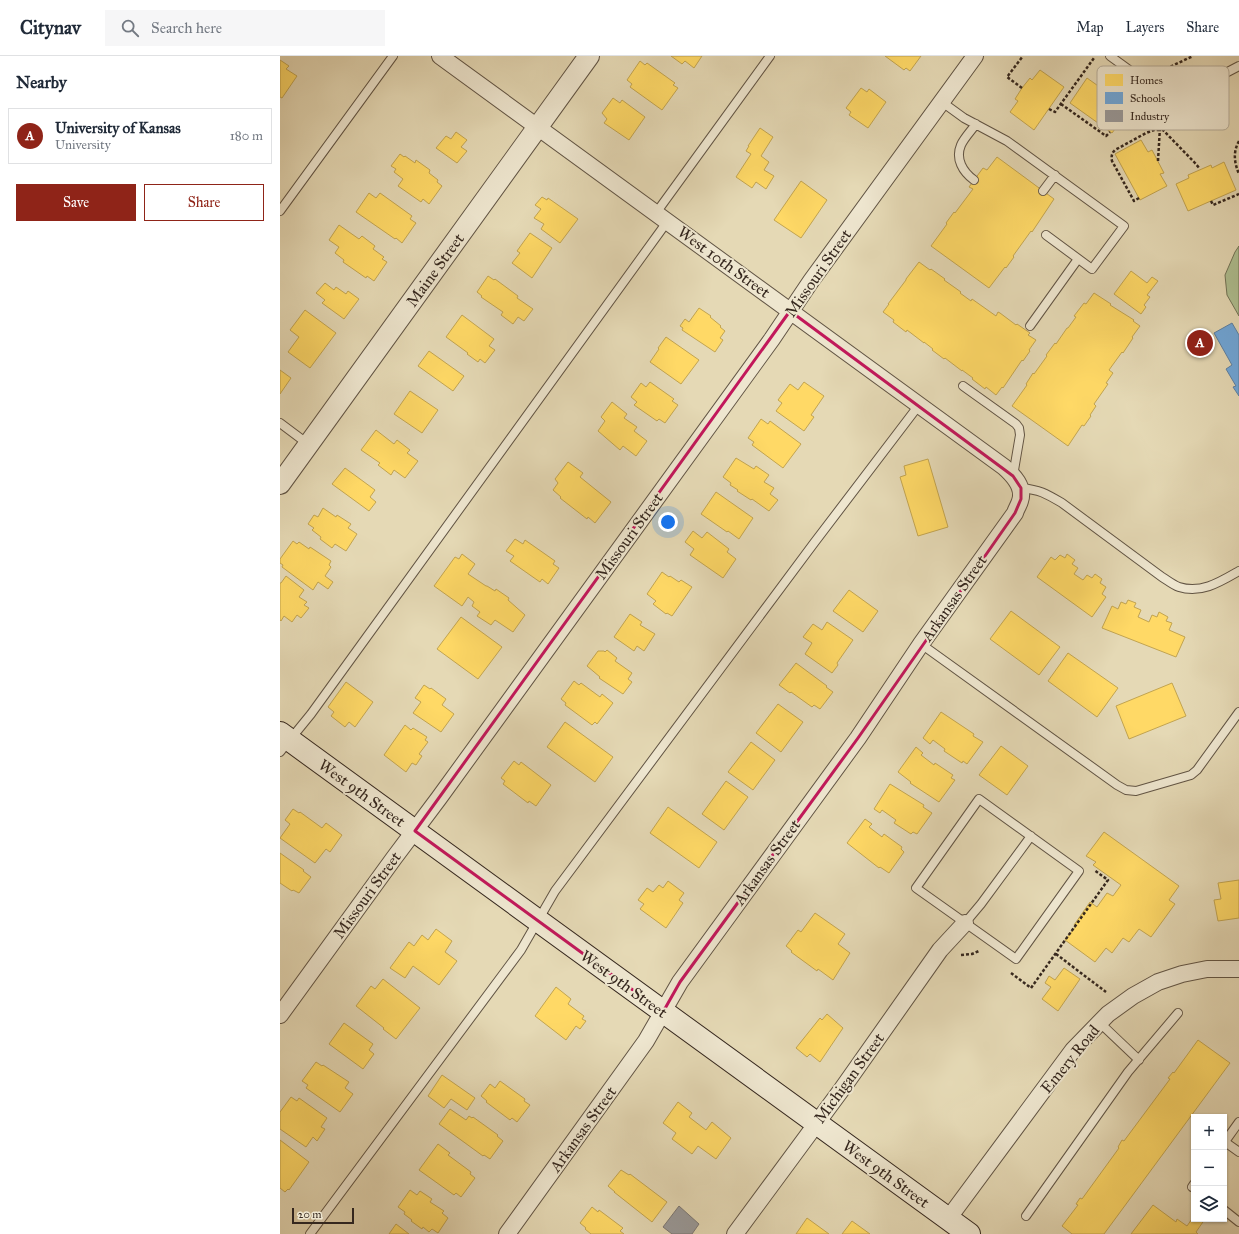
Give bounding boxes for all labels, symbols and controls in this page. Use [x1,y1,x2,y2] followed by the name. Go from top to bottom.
[105,10,385,46] search box
[20,16,81,39] text: Citynav
[119,17,141,39] icon: search
[151,19,222,37] text: Search here
[1076,19,1104,36] text: Map
[1126,19,1164,36] text: Layers
[1186,19,1219,36] text: Share
[1097,66,1229,130] legend
[16,72,67,93] text: Nearby
[1130,74,1163,87] text: Homes
[1130,92,1165,105] text: Schools
[1130,110,1170,123] text: Industry
[55,119,181,137] text: University of Kansas
[26,128,34,144] text: A
[230,128,263,144] text: 180 m
[55,137,111,153] text: University
[16,184,136,221] button: Save
[144,184,264,221] button: Share
[674,222,774,302] street label: West 10th Street
[781,225,855,321] street label: Missouri Street
[402,229,468,310] street label: Maine Street
[1187,328,1213,358] pin: A
[591,489,667,583] street label: Missouri Street
[658,512,678,532] your location
[917,551,991,646] street label: Arkansas Street
[315,755,409,831] street label: West 9th Street
[729,815,805,909] street label: Arkansas Street
[329,848,405,942] street label: Missouri Street
[577,946,671,1022] street label: West 9th Street
[1037,1021,1103,1097] street label: Emery Road
[810,1029,889,1127] street label: Michigan Street
[545,1082,621,1176] street label: Arkansas Street
[1191,1114,1227,1222] map controls
[1191,1114,1227,1150] button: +
[839,1136,933,1212] street label: West 9th Street
[1191,1150,1227,1186] button: −
[1191,1186,1227,1222] button: layers
[292,1206,354,1225] scale bar
[298,1208,321,1221] text: 20 m

